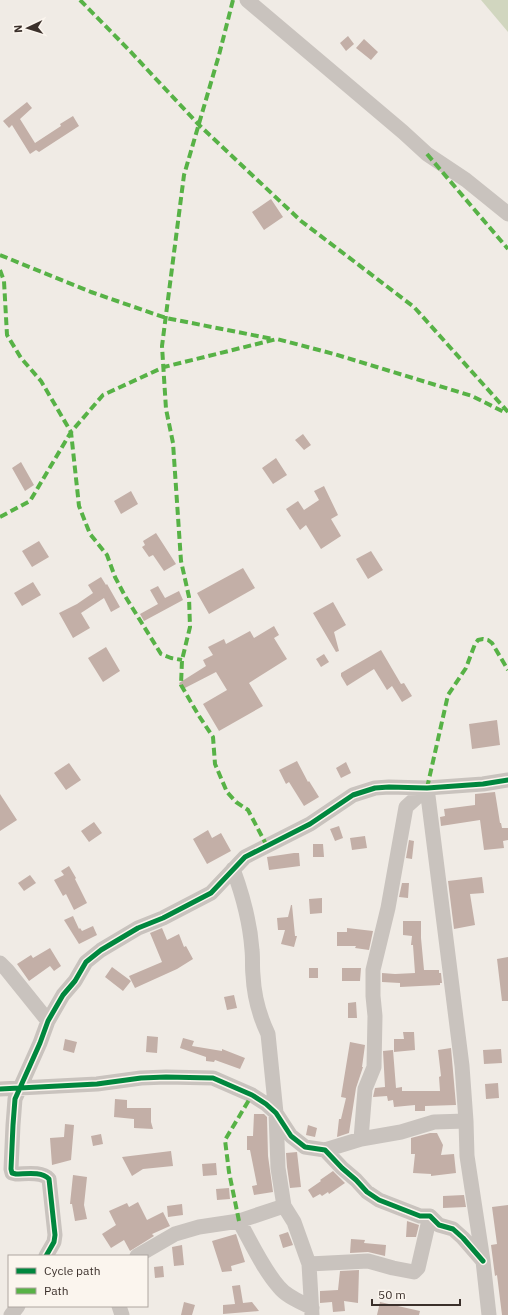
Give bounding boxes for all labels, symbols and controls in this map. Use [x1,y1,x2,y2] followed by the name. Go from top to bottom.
[8,8,48,48] north arrow
[11,24,25,33] text: N
[8,1255,148,1307] legend
[44,1263,101,1278] text: Cycle path
[372,1281,460,1307] scale bar
[44,1283,69,1298] text: Path
[378,1287,406,1302] text: 50 m

